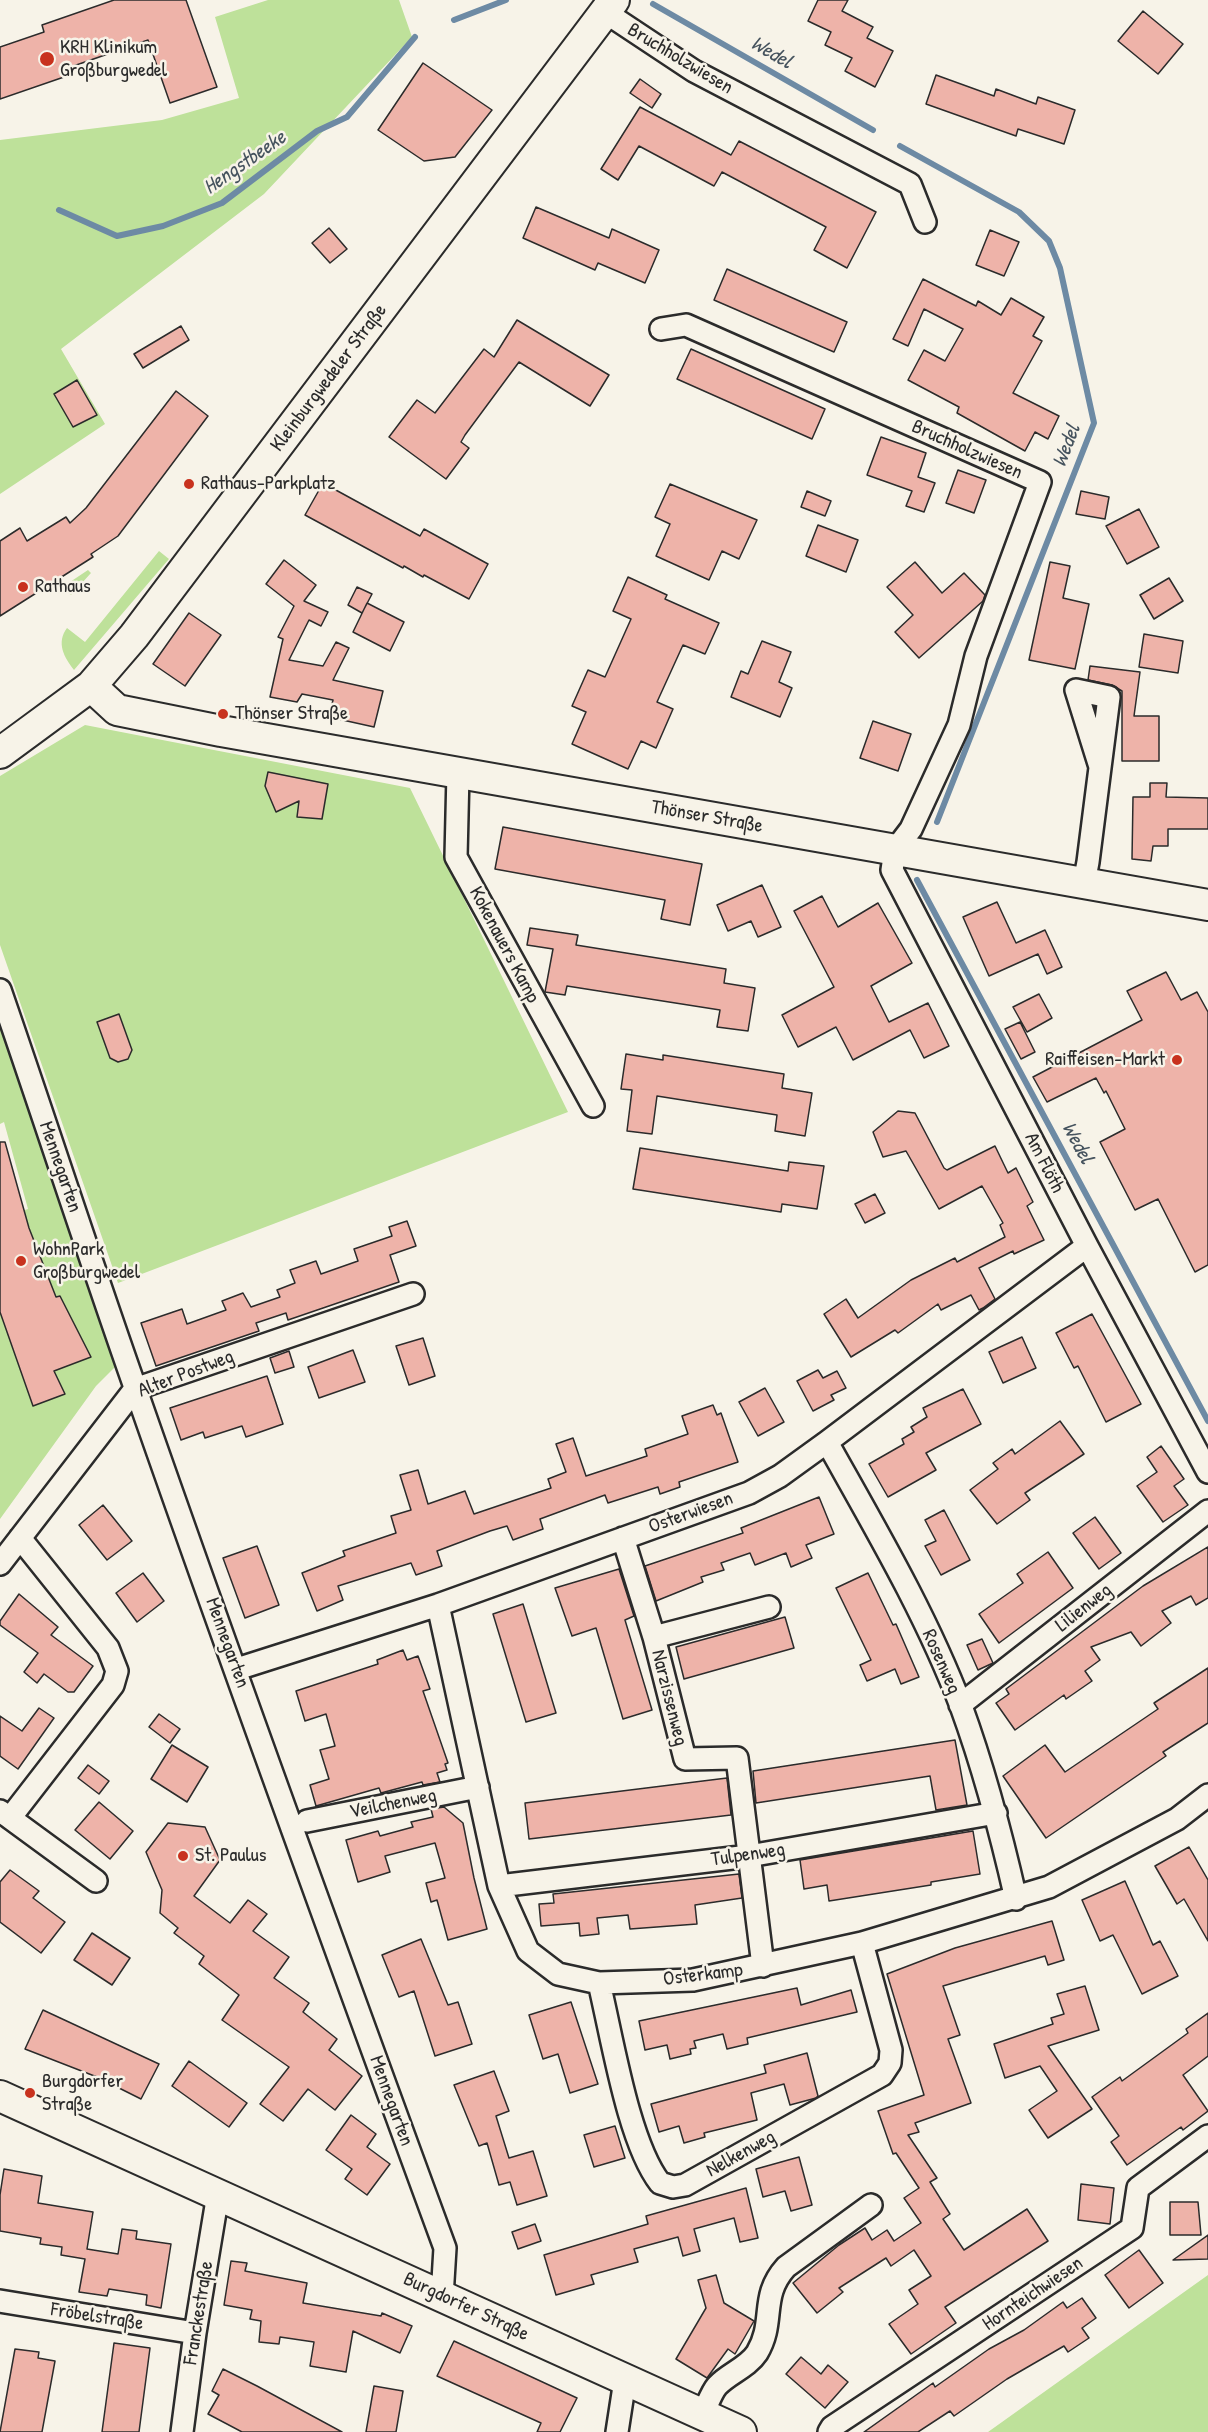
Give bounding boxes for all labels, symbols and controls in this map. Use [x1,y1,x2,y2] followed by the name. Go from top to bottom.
[623,18,737,100] street label: Bruchholzwiesen
[746,31,796,75] water label: Wedel
[60,36,167,83] place label: KRH Klinikum Großburgwedel
[38,50,56,68] marker: KRH Klinikum Großburgwedel
[199,125,291,201] water label: Hengstbeeke
[266,299,392,457] street label: Kleinburgwedeler Straße
[908,415,1026,485] street label: Bruchholzwiesen
[1047,421,1087,471] water label: Wedel
[201,472,335,496] place label: Rathaus-Parkplatz
[182,477,196,491] marker: Rathaus-Parkplatz
[35,575,91,599] place label: Rathaus
[16,580,30,594] marker: Rathaus
[235,702,348,726] place label: Thönser Straße
[216,707,230,721] marker: Thönser Straße
[649,795,765,839] street label: Thönser Straße
[463,883,545,1007] street label: Kokenauers Kamp
[1045,1048,1165,1072] place label: Raiffeisen-Markt
[1170,1053,1184,1067] marker: Raiffeisen-Markt
[1056,1118,1098,1168] water label: Wedel
[33,1119,87,1215] street label: Mennegarten
[1019,1129,1069,1197] street label: Am Flöth
[33,1238,140,1285] place label: WohnPark Großburgwedel
[14,1254,28,1268] marker: WohnPark Großburgwedel
[135,1345,237,1403] street label: Alter Postweg
[646,1487,736,1539] street label: Osterwiesen
[1051,1579,1117,1637] street label: Lilienweg
[200,1595,254,1691] street label: Mennegarten
[916,1626,966,1698] street label: Rosenweg
[646,1648,692,1748] street label: Narzissenweg
[347,1784,439,1824] street label: Veilchenweg
[710,1838,786,1872] street label: Tulpenweg
[195,1844,266,1868] place label: St. Paulus
[176,1849,190,1863] marker: St. Paulus
[662,1958,744,1992] street label: Osterkamp
[364,2053,418,2149] street label: Mennegarten
[42,2070,123,2117] place label: Burgdorfer Straße
[23,2086,37,2100] marker: Burgdorfer Straße
[702,2125,780,2183] street label: Nelkenweg
[978,2252,1088,2336] street label: Hornteichwiesen
[179,2259,219,2367] street label: Franckestraße
[399,2267,533,2347] street label: Burgdorfer Straße
[49,2298,145,2336] street label: Fröbelstraße

